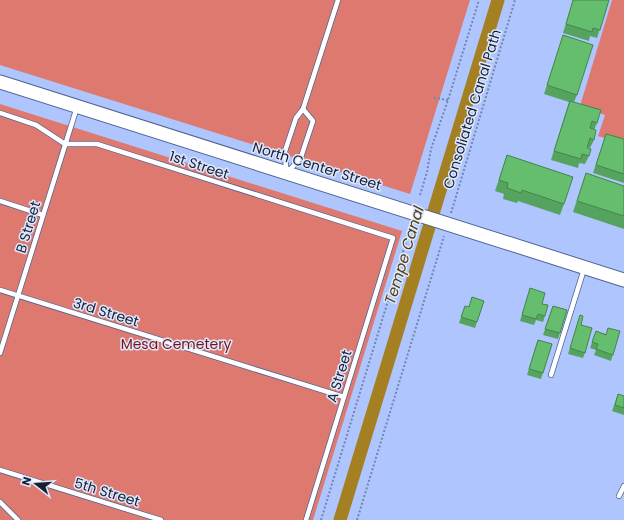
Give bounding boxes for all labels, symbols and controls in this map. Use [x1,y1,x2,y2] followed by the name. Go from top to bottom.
[438,27,506,191] street label: Consoliated Canal Path
[250,137,384,195] street label: North Center Street
[167,146,231,184] street label: 1st Street
[11,199,45,255] street label: B Street
[379,203,429,307] water label: Tempe Canal
[71,293,141,331] street label: 3rd Street
[121,334,231,354] park label: Mesa Cemetery
[322,347,356,405] street label: A Street
[16,464,56,504] north arrow
[72,473,142,511] street label: 5th Street
[18,475,35,487] text: N

